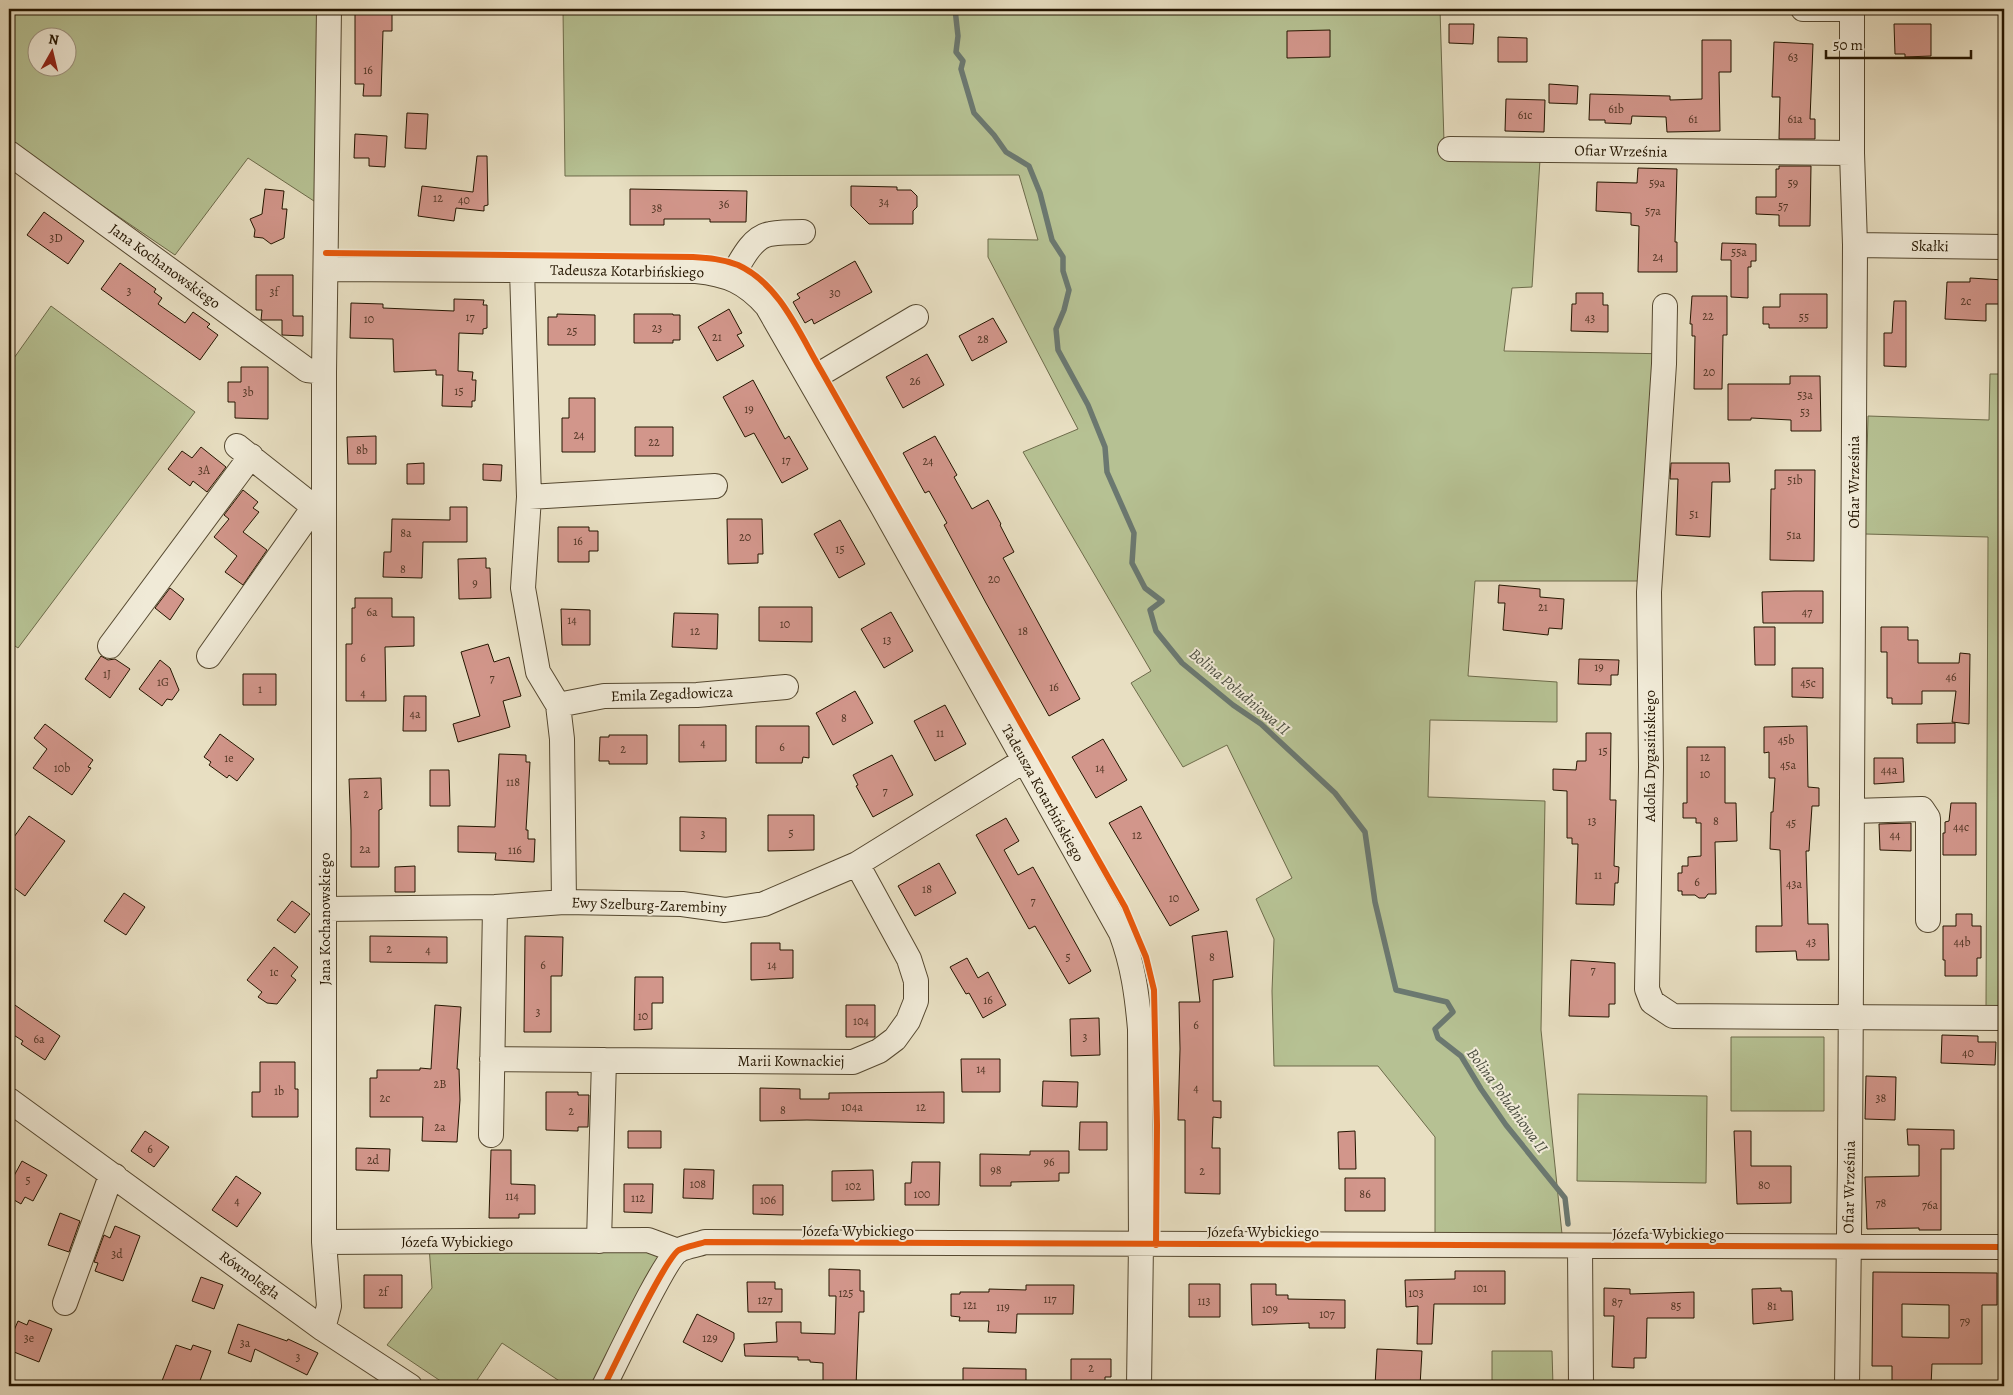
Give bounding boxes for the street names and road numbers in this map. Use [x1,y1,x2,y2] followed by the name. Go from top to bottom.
[1574,140,1668,162] street label: Ofiar Września
[105,219,225,313] street label: Jana Kochanowskiego
[1911,236,1949,256] street label: Skałki
[550,260,704,282] street label: Tadeusza Kotarbińskiego
[1844,435,1864,529] street label: Ofiar Września
[611,682,733,706] street label: Emila Zegadłowicza
[1640,690,1660,823] street label: Adolfa Dygasińskiego
[997,721,1089,865] street label: Tadeusza Kotarbińskiego
[315,853,335,985] street label: Jana Kochanowskiego
[571,892,727,918] street label: Ewy Szelburg-Zarembiny
[737,1051,845,1071] street label: Marii Kownackiej
[1838,1140,1860,1234] street label: Ofiar Września
[802,1221,914,1241] street label: Józefa Wybickiego
[1207,1222,1319,1242] street label: Józefa Wybickiego
[1612,1224,1724,1244] street label: Józefa Wybickiego
[401,1232,513,1252] street label: Józefa Wybickiego
[215,1246,285,1304] street label: Równoległa

